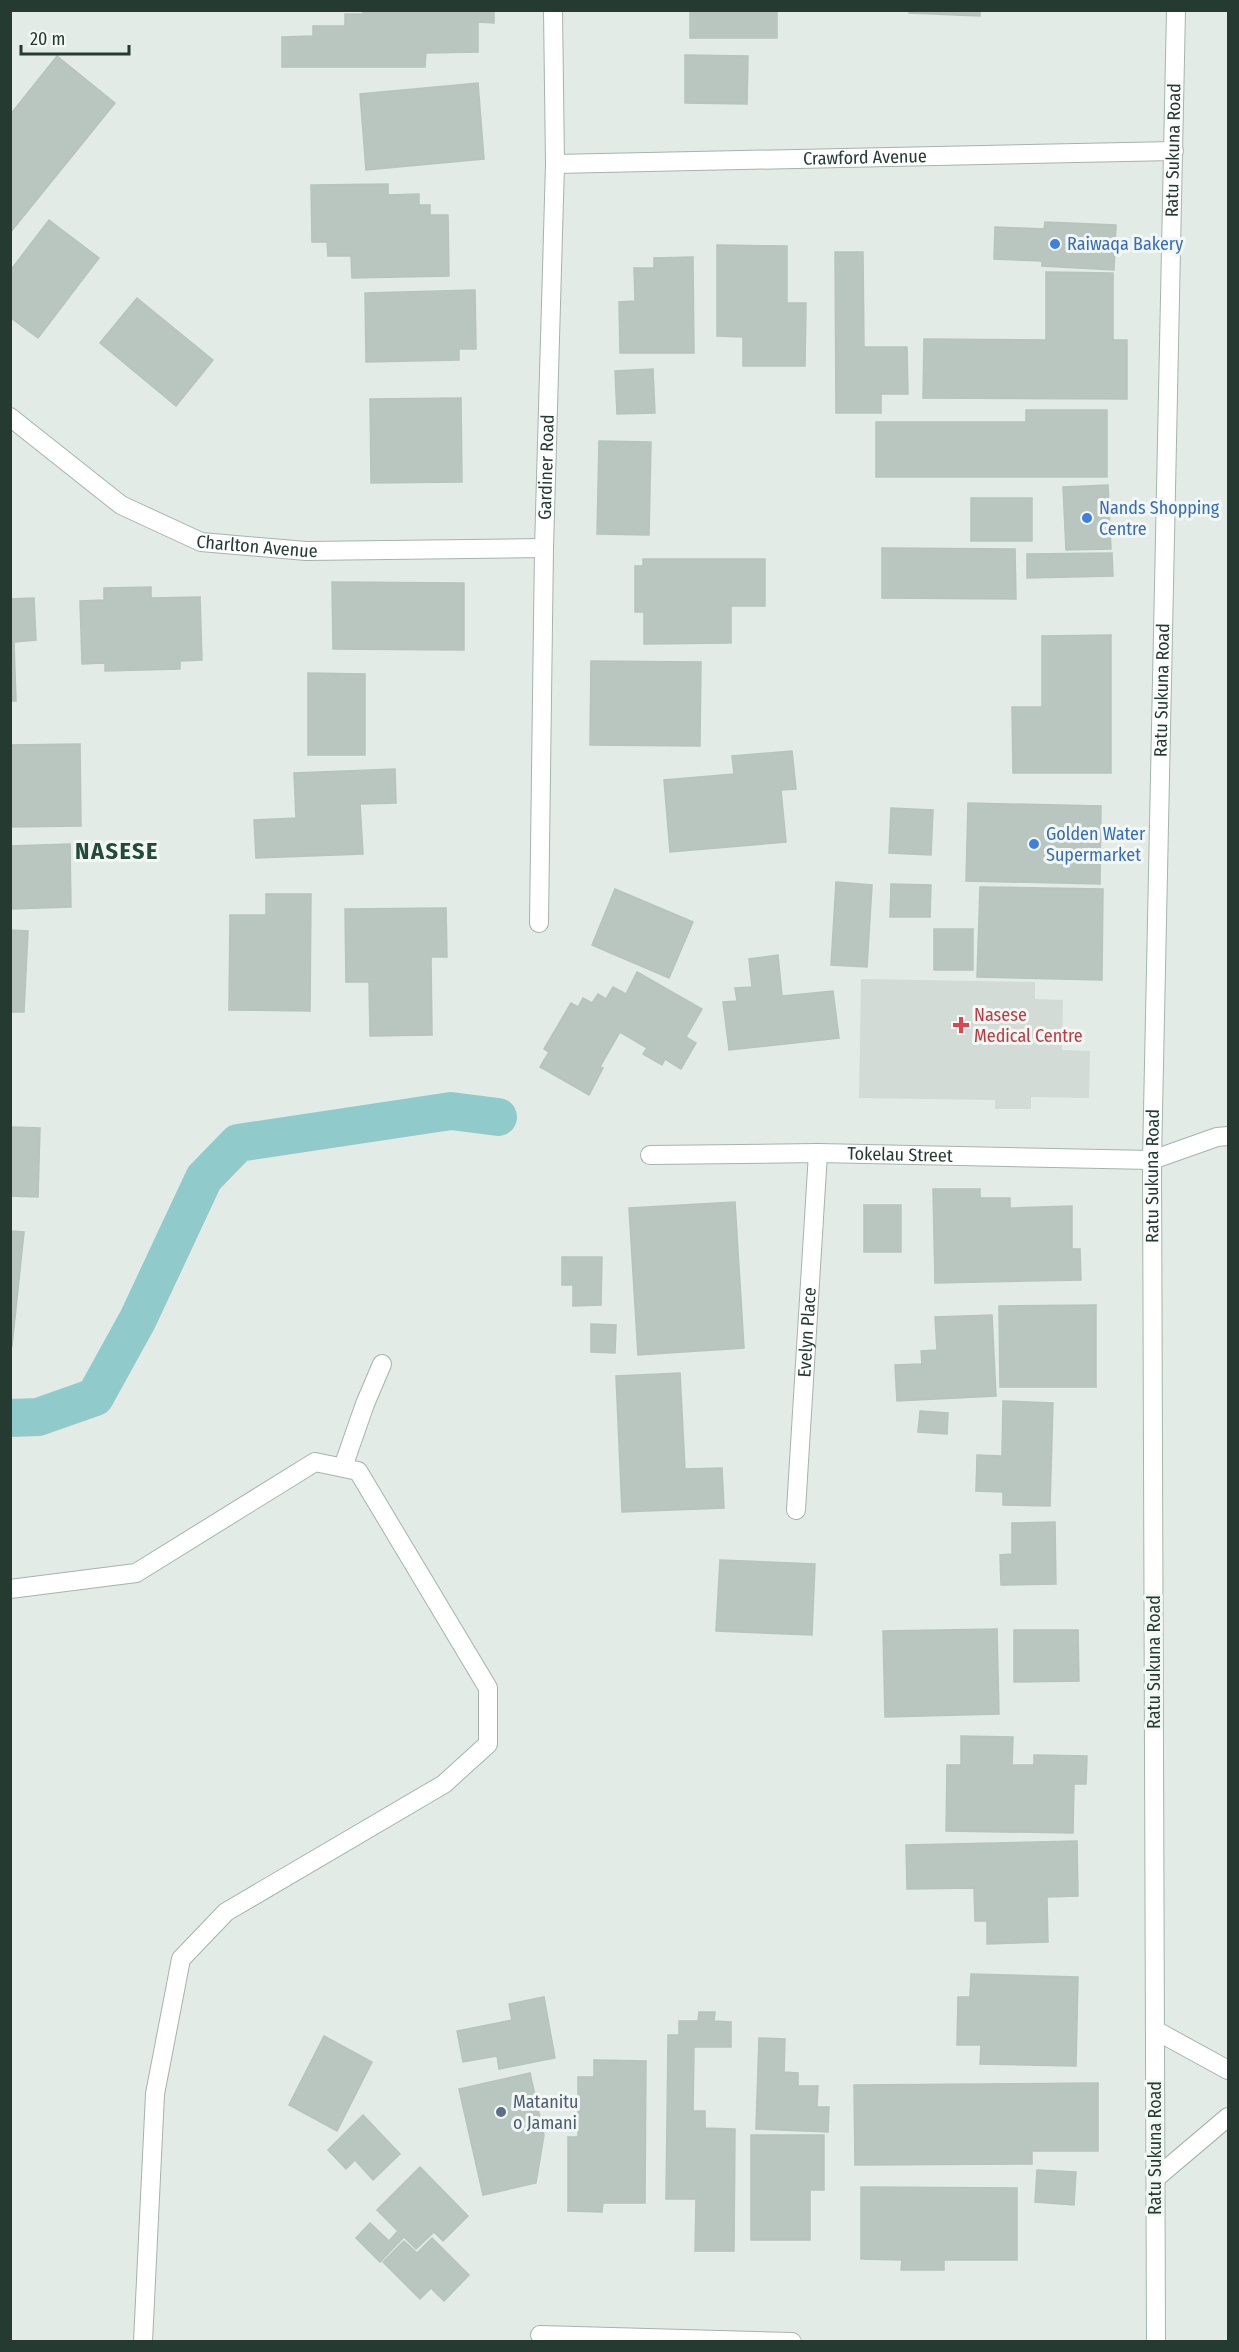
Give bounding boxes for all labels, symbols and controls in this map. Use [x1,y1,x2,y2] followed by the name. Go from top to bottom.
[21,18,129,56] scale bar
[30,28,65,50] text: 20 m
[1161,83,1185,217] street label: Ratu Sukuna Road
[803,145,927,170] street label: Crawford Avenue
[1067,233,1183,255] place label: Raiwaqa Bakery
[1048,237,1062,251] marker: Raiwaqa Bakery
[534,414,559,520] street label: Gardiner Road
[1099,497,1220,540] place label: Nands Shopping Centre
[1080,511,1094,525] marker: Nands Shopping Centre
[196,531,318,562] street label: Charlton Avenue
[1149,623,1174,757] street label: Ratu Sukuna Road
[1046,823,1146,866] place label: Golden Water Supermarket
[75,837,159,865] district label: NASESE
[1027,837,1041,851] marker: Golden Water Supermarket
[974,1004,1083,1047] place label: Nasese Medical Centre
[952,1016,970,1034] marker: Nasese Medical Centre
[1141,1109,1164,1243] street label: Ratu Sukuna Road
[847,1143,953,1167] street label: Tokelau Street
[793,1286,821,1378] street label: Evelyn Place
[1143,1595,1165,1729] street label: Ratu Sukuna Road
[1144,2081,1166,2215] street label: Ratu Sukuna Road
[513,2091,579,2134] place label: Matanitu o Jamani
[494,2105,508,2119] marker: Matanitu o Jamani

